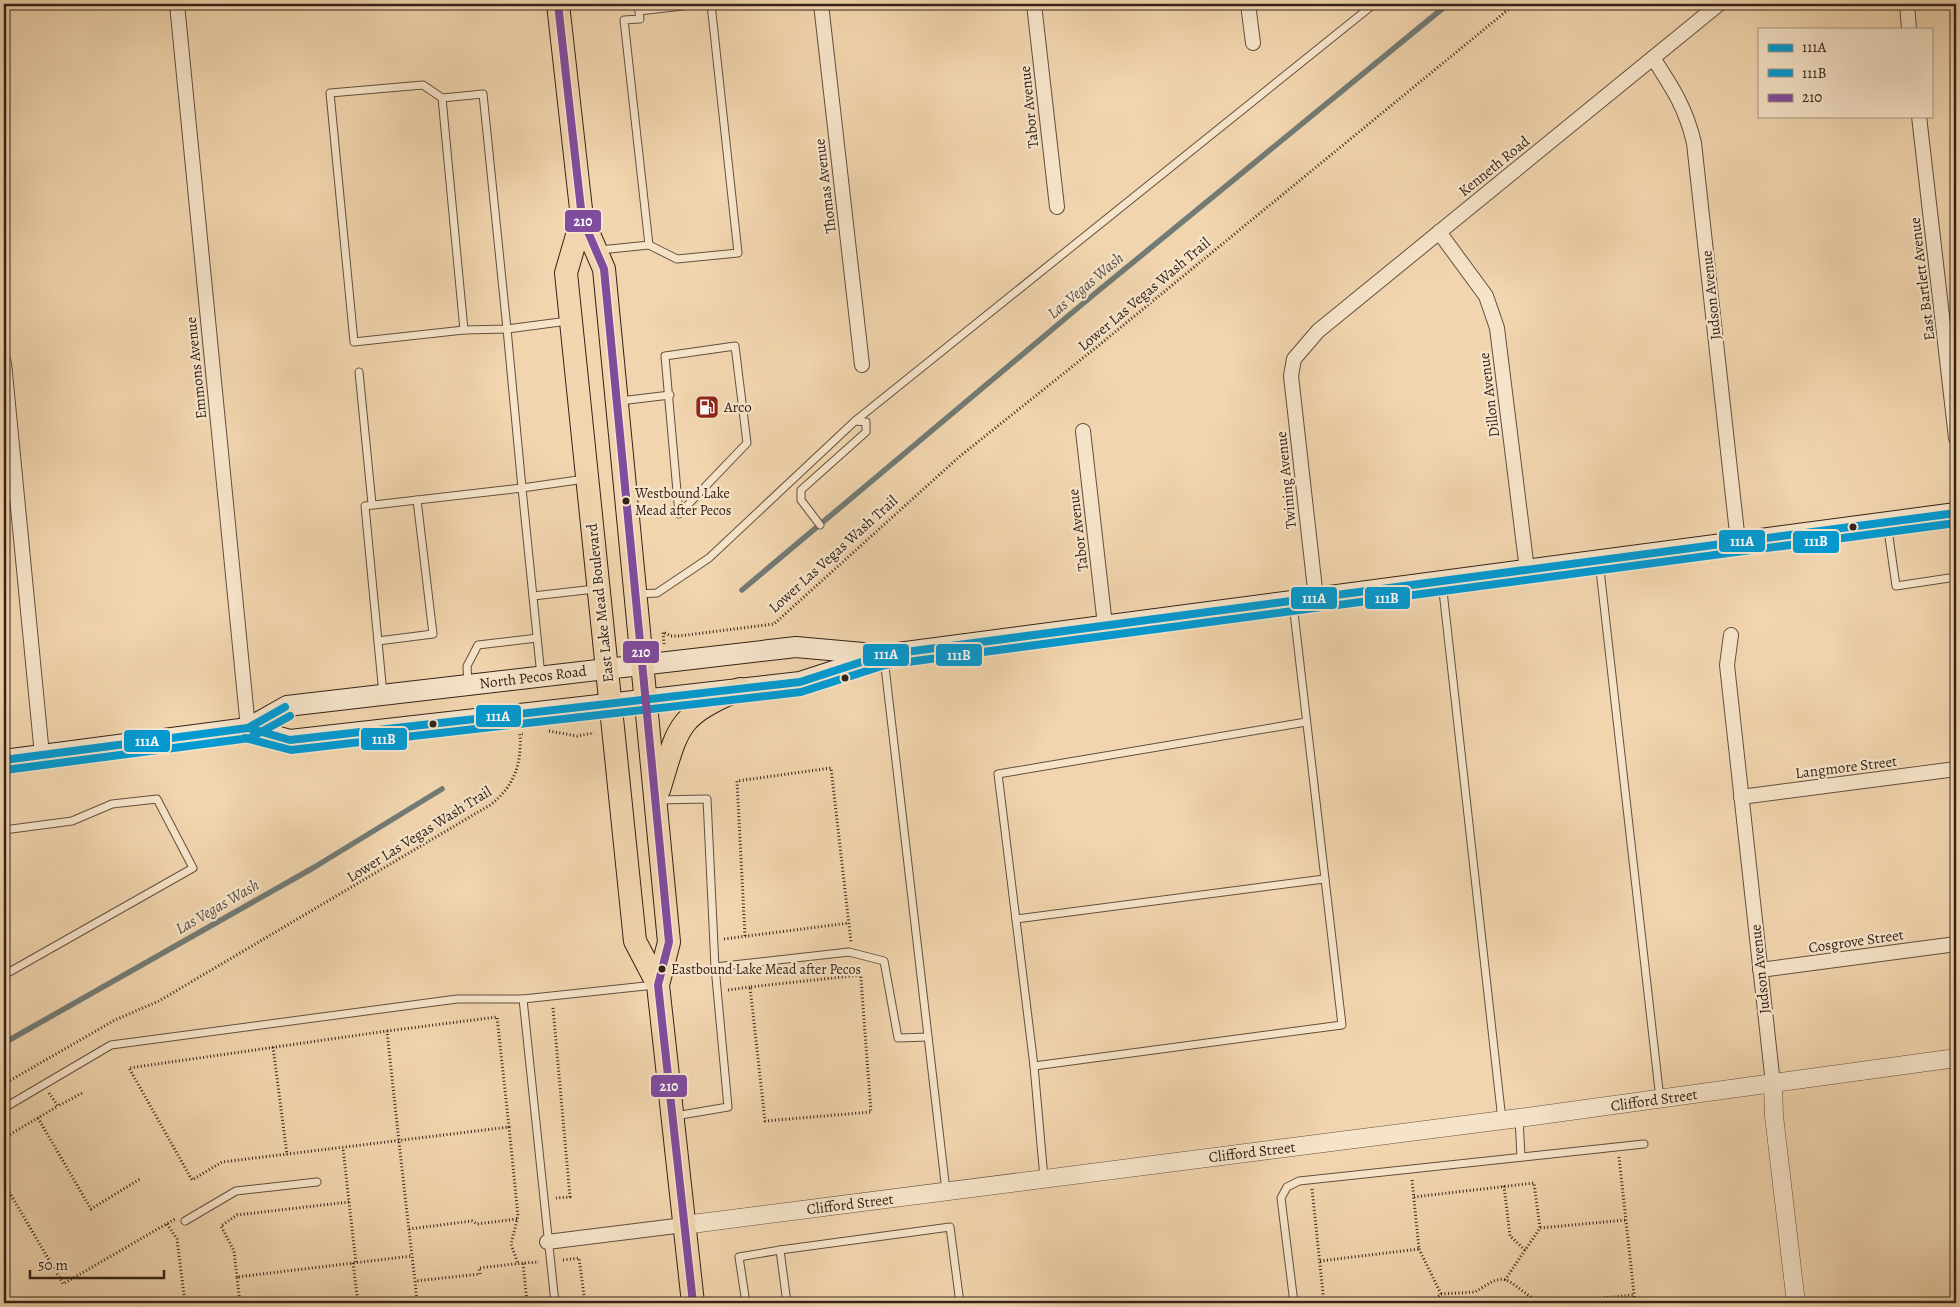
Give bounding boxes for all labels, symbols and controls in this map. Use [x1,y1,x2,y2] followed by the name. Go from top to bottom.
[1758,28,1932,118] legend
[1802,37,1826,57] text: 111A
[1802,63,1826,83] text: 111B
[1015,64,1043,149] street label: Tabor Avenue
[1802,87,1822,107] text: 210
[1454,131,1534,201] street label: Kenneth Road
[809,137,841,235] street label: Thomas Avenue
[564,209,602,233] line badge: 210
[574,212,592,231] text: 210
[1904,216,1939,342] street label: East Bartlett Avenue
[1074,232,1215,355] street label: Lower Las Vegas Wash Trail
[1043,247,1129,324] water label: Las Vegas Wash
[1696,249,1726,341] street label: Judson Avenue
[181,316,211,420] street label: Emmons Avenue
[1474,351,1504,439] street label: Dillon Avenue
[694,394,720,420] fuel station icon: Arco
[723,397,752,417] place label: Arco
[1271,430,1301,530] street label: Twining Avenue
[634,484,731,520] place label: Westbound Lake Mead after Pecos
[1063,487,1093,572] street label: Tabor Avenue
[764,490,902,617] street label: Lower Las Vegas Wash Trail
[621,496,631,506] marker: Westbound Lake Mead after Pecos
[582,521,618,684] street label: East Lake Mead Boulevard
[1848,522,1858,532] unlabelled marker
[1718,529,1766,553] line badge: 111A
[1792,530,1840,554] line badge: 111B
[1730,532,1754,551] text: 111A
[1804,532,1828,551] text: 111B
[1290,586,1338,610] line badge: 111A
[1364,586,1411,610] line badge: 111B
[1302,589,1326,608] text: 111A
[1375,589,1399,608] text: 111B
[622,640,660,664] line badge: 210
[632,643,650,662] text: 210
[862,643,910,667] line badge: 111A
[935,643,983,667] line badge: 111B
[874,645,898,664] text: 111A
[947,646,971,665] text: 111B
[478,660,589,693] street label: North Pecos Road
[840,673,850,683] unlabelled marker
[475,704,522,728] line badge: 111A
[486,707,510,726] text: 111A
[428,719,438,729] unlabelled marker
[360,727,408,751] line badge: 111B
[123,729,171,753] line badge: 111A
[372,730,396,749] text: 111B
[135,732,159,751] text: 111A
[1794,751,1898,783] street label: Langmore Street
[343,781,495,887] street label: Lower Las Vegas Wash Trail
[172,874,264,940] water label: Las Vegas Wash
[1745,923,1775,1015] street label: Judson Avenue
[1807,924,1905,958] street label: Cosgrove Street
[671,960,861,979] place label: Eastbound Lake Mead after Pecos
[657,964,667,974] marker: Eastbound Lake Mead after Pecos
[650,1074,688,1098] line badge: 210
[660,1077,678,1096] text: 210
[1609,1084,1699,1116] street label: Clifford Street
[1207,1137,1297,1167] street label: Clifford Street
[805,1189,895,1219] street label: Clifford Street
[30,1247,164,1279] scale bar
[38,1255,68,1275] text: 50 m

